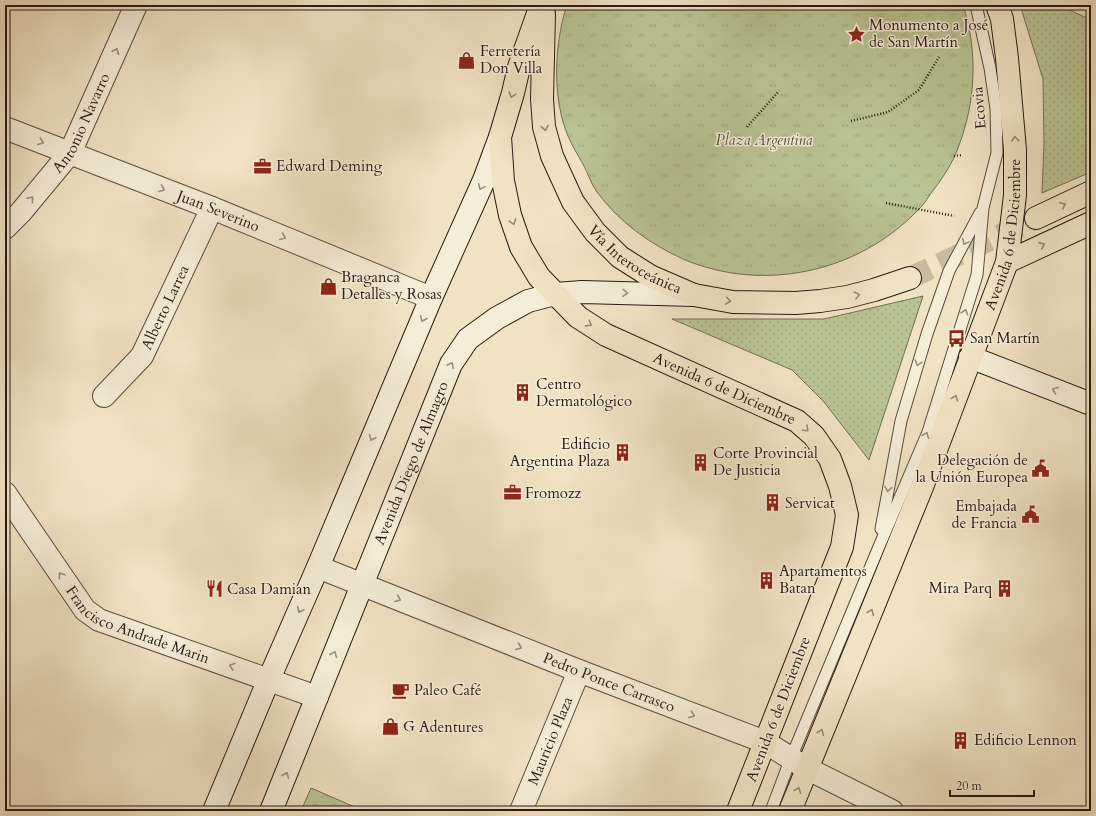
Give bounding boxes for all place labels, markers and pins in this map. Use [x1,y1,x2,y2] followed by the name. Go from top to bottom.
[869,15,989,52] place label: Monumento a José de San Martín
[846,24,866,44] place icon: Monumento a José de San Martín
[480,41,543,78] place label: Ferretería Don Villa
[457,50,477,70] shop icon: Ferretería Don Villa
[253,156,273,176] office icon: Edward Deming
[276,156,383,176] place label: Edward Deming
[341,267,442,304] place label: Braganca Detalles y Rosas
[318,276,338,296] shop icon: Braganca Detalles y Rosas
[947,328,967,348] bus stop icon: San Martín
[970,328,1041,348] place label: San Martín
[536,374,632,411] place label: Centro Dermatológico
[513,383,533,403] building icon: Centro Dermatológico
[510,434,611,471] place label: Edificio Argentina Plaza
[613,443,633,463] building icon: Edificio Argentina Plaza
[713,443,818,480] place label: Corte Provincial De Justicia
[916,450,1029,487] place label: Delegación de la Unión Europea
[690,452,710,472] building icon: Corte Provincial De Justicia
[1031,459,1051,479] public building icon: Delegación de la Unión Europea
[502,483,522,503] office icon: Fromozz
[525,483,582,503] place label: Fromozz
[762,493,782,513] building icon: Servicat
[785,493,835,513] place label: Servicat
[952,496,1018,533] place label: Embajada de Francia
[1020,505,1040,525] public building icon: Embajada de Francia
[779,561,867,598] place label: Apartamentos Batan
[756,570,776,590] building icon: Apartamentos Batan
[929,578,992,598] place label: Mira Parq
[995,578,1015,598] building icon: Mira Parq
[204,579,224,599] restaurant icon: Casa Damian
[227,579,312,599] place label: Casa Damian
[391,680,411,700] cafe icon: Paleo Café
[414,680,482,700] place label: Paleo Café
[380,717,400,737] shop icon: G Adentures
[403,717,483,737] place label: G Adentures
[951,730,971,750] building icon: Edificio Lennon
[974,730,1077,750] place label: Edificio Lennon

